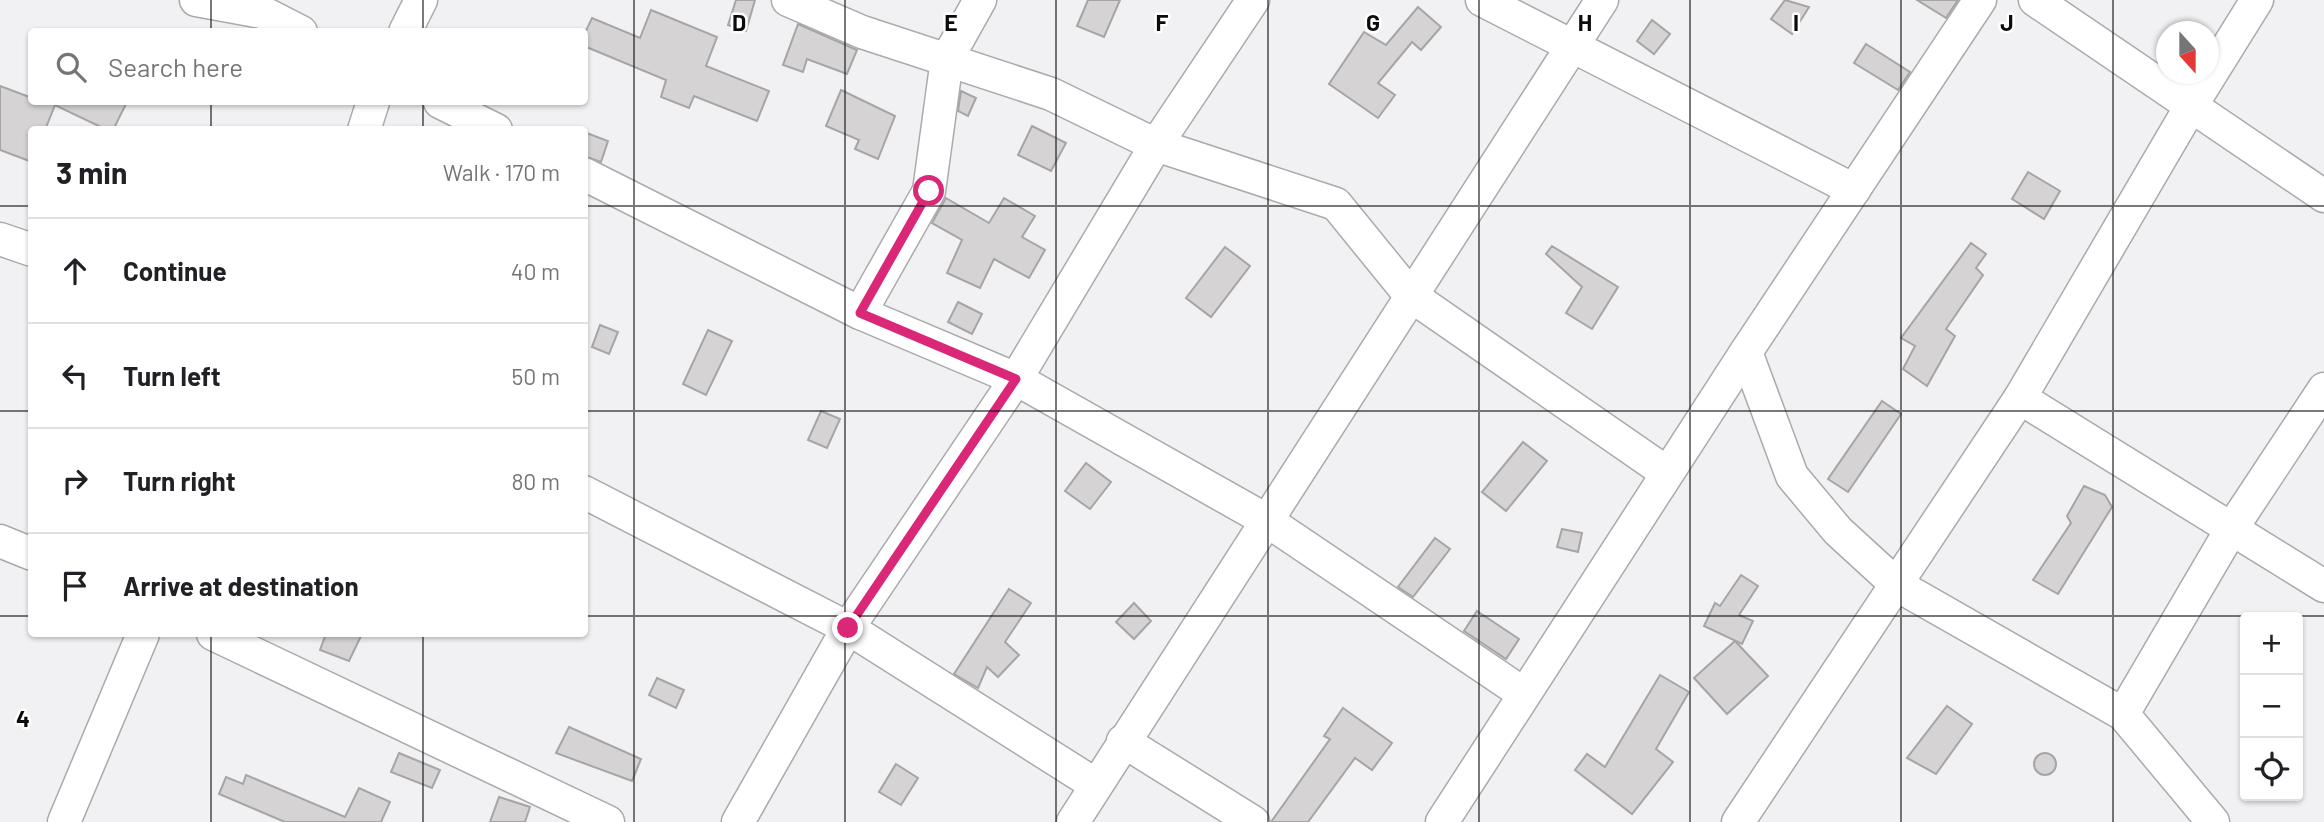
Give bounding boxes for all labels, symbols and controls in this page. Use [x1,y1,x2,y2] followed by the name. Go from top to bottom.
[732,8,746,36] text: D
[944,8,958,36] text: E
[1156,8,1169,36] text: F
[1366,8,1380,36] text: G
[1578,8,1592,36] text: H
[1793,8,1799,36] text: I
[2000,8,2014,36] text: J
[2156,21,2219,84] north arrow
[28,28,588,105] search box
[52,48,90,86] icon: search
[108,51,243,82] text: Search here
[56,154,127,190] text: 3 min
[443,158,560,186] text: Walk · 170 m
[913,175,944,206] route start
[56,252,94,290] icon: ahead
[123,255,227,286] text: Continue
[511,257,560,285] text: 40 m
[56,357,94,395] icon: left
[123,360,221,391] text: Turn left
[512,362,560,390] text: 50 m
[56,462,94,500] icon: right
[123,465,236,496] text: Turn right
[511,467,560,495] text: 80 m
[56,567,94,605] icon: arrive
[123,570,359,601] text: Arrive at destination
[832,612,863,643] route end
[2240,612,2303,801] map controls
[2240,612,2303,675] button: +
[2240,675,2303,738] button: −
[16,704,30,732] text: 4
[2240,738,2303,801] button: locate

